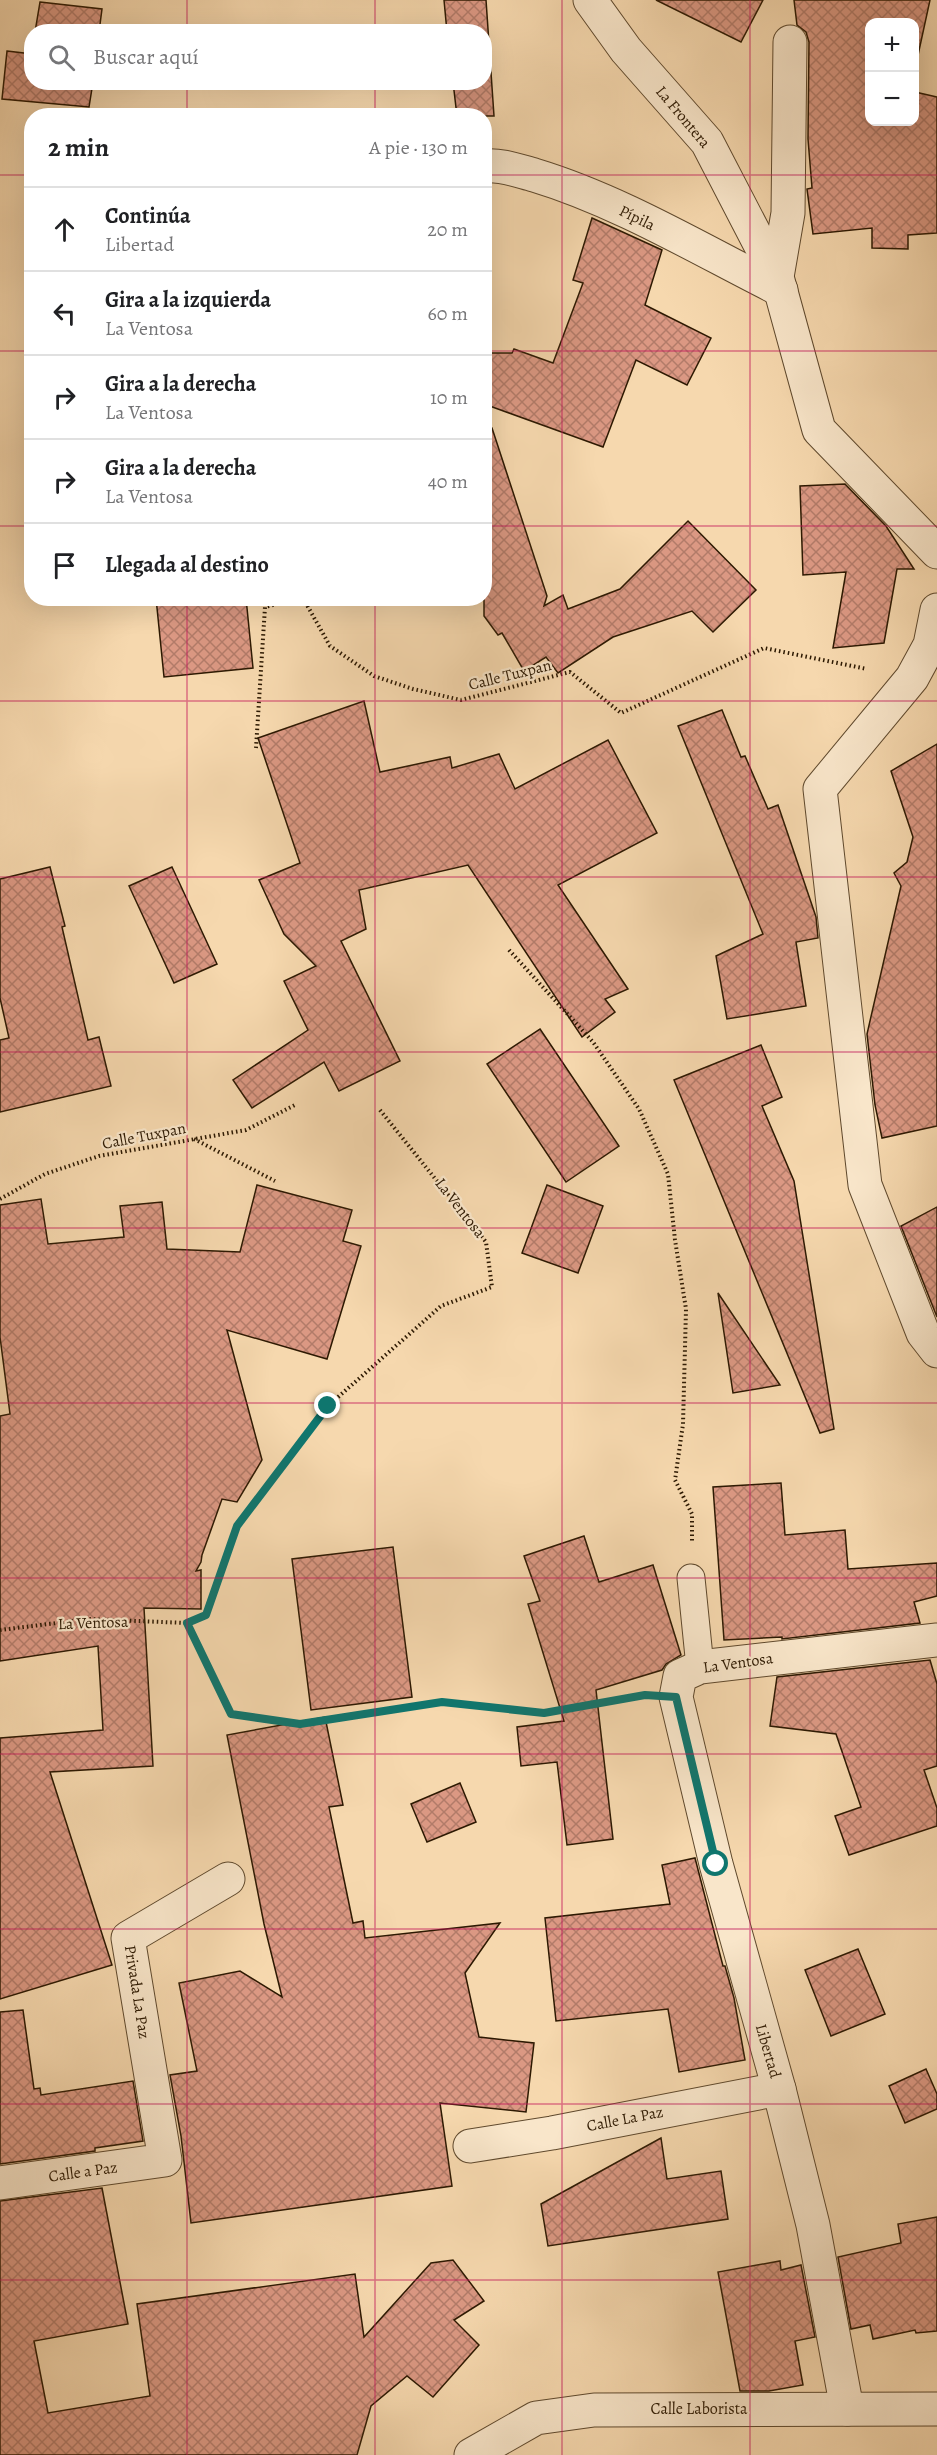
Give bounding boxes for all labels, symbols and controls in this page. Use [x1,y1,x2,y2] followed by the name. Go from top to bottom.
[865,18,919,126] map controls
[865,18,919,72] button: +
[24,24,492,90] search box
[45,41,78,74] icon: search
[93,42,199,72] text: Buscar aquí
[865,72,919,126] button: −
[650,81,716,153] street label: La Frontera
[48,130,109,165] text: 2 min
[369,134,468,161] text: A pie · 130 m
[615,200,659,236] street label: Pípila
[105,201,191,231] text: Continúa
[48,213,81,246] icon: ahead
[427,216,468,243] text: 20 m
[105,231,174,258] text: Libertad
[105,285,271,315] text: Gira a la izquierda
[48,297,81,330] icon: left
[428,300,468,327] text: 60 m
[105,315,193,342] text: La Ventosa
[105,369,256,399] text: Gira a la derecha
[48,381,81,414] icon: right
[430,384,468,411] text: 10 m
[105,399,193,426] text: La Ventosa
[105,453,256,483] text: Gira a la derecha
[48,465,81,498] icon: right
[428,468,468,495] text: 40 m
[105,483,193,510] text: La Ventosa
[48,549,81,582] icon: arrive
[105,550,269,580] text: Llegada al destino
[466,654,554,696] street label: Calle Tuxpan
[100,1117,188,1155] street label: Calle Tuxpan
[430,1173,491,1243] street label: La Ventosa
[314,1392,340,1418] route end
[57,1611,129,1635] street label: La Ventosa
[702,1647,775,1679] street label: La Ventosa
[702,1850,728,1876] route start
[119,1943,155,2041] street label: Privada La Paz
[750,2021,786,2081] street label: Libertad
[585,2101,665,2137] street label: Calle La Paz
[47,2156,119,2188] street label: Calle a Paz
[650,2398,748,2420] street label: Calle Laborista

